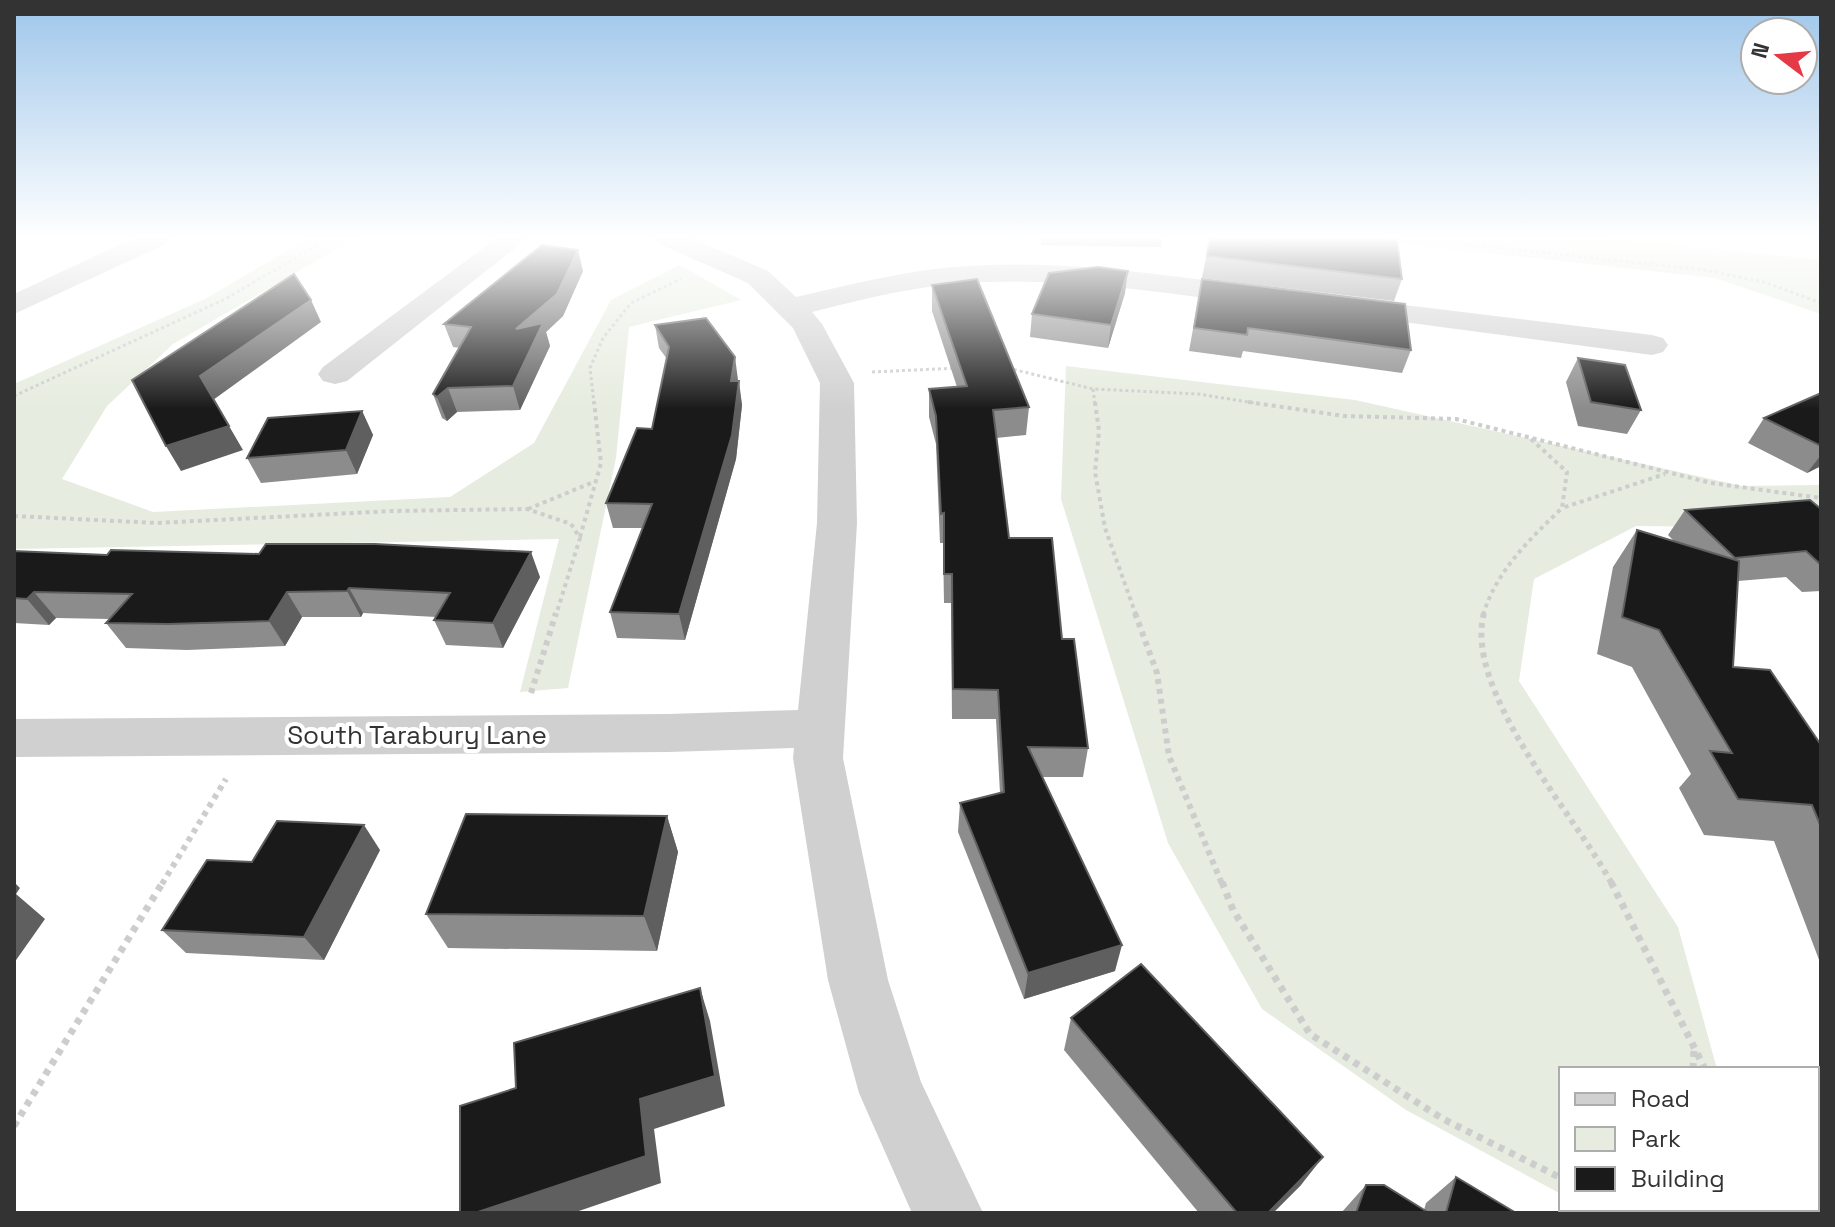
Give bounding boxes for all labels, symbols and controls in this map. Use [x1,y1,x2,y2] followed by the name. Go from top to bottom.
[1739,16,1819,96] north arrow
[1744,40,1775,61] text: N
[287,718,547,752] street label: South Tarabury Lane
[1559,1067,1819,1211] legend
[1631,1083,1690,1114] text: Road
[1631,1123,1681,1154] text: Park
[1631,1163,1725,1194] text: Building

